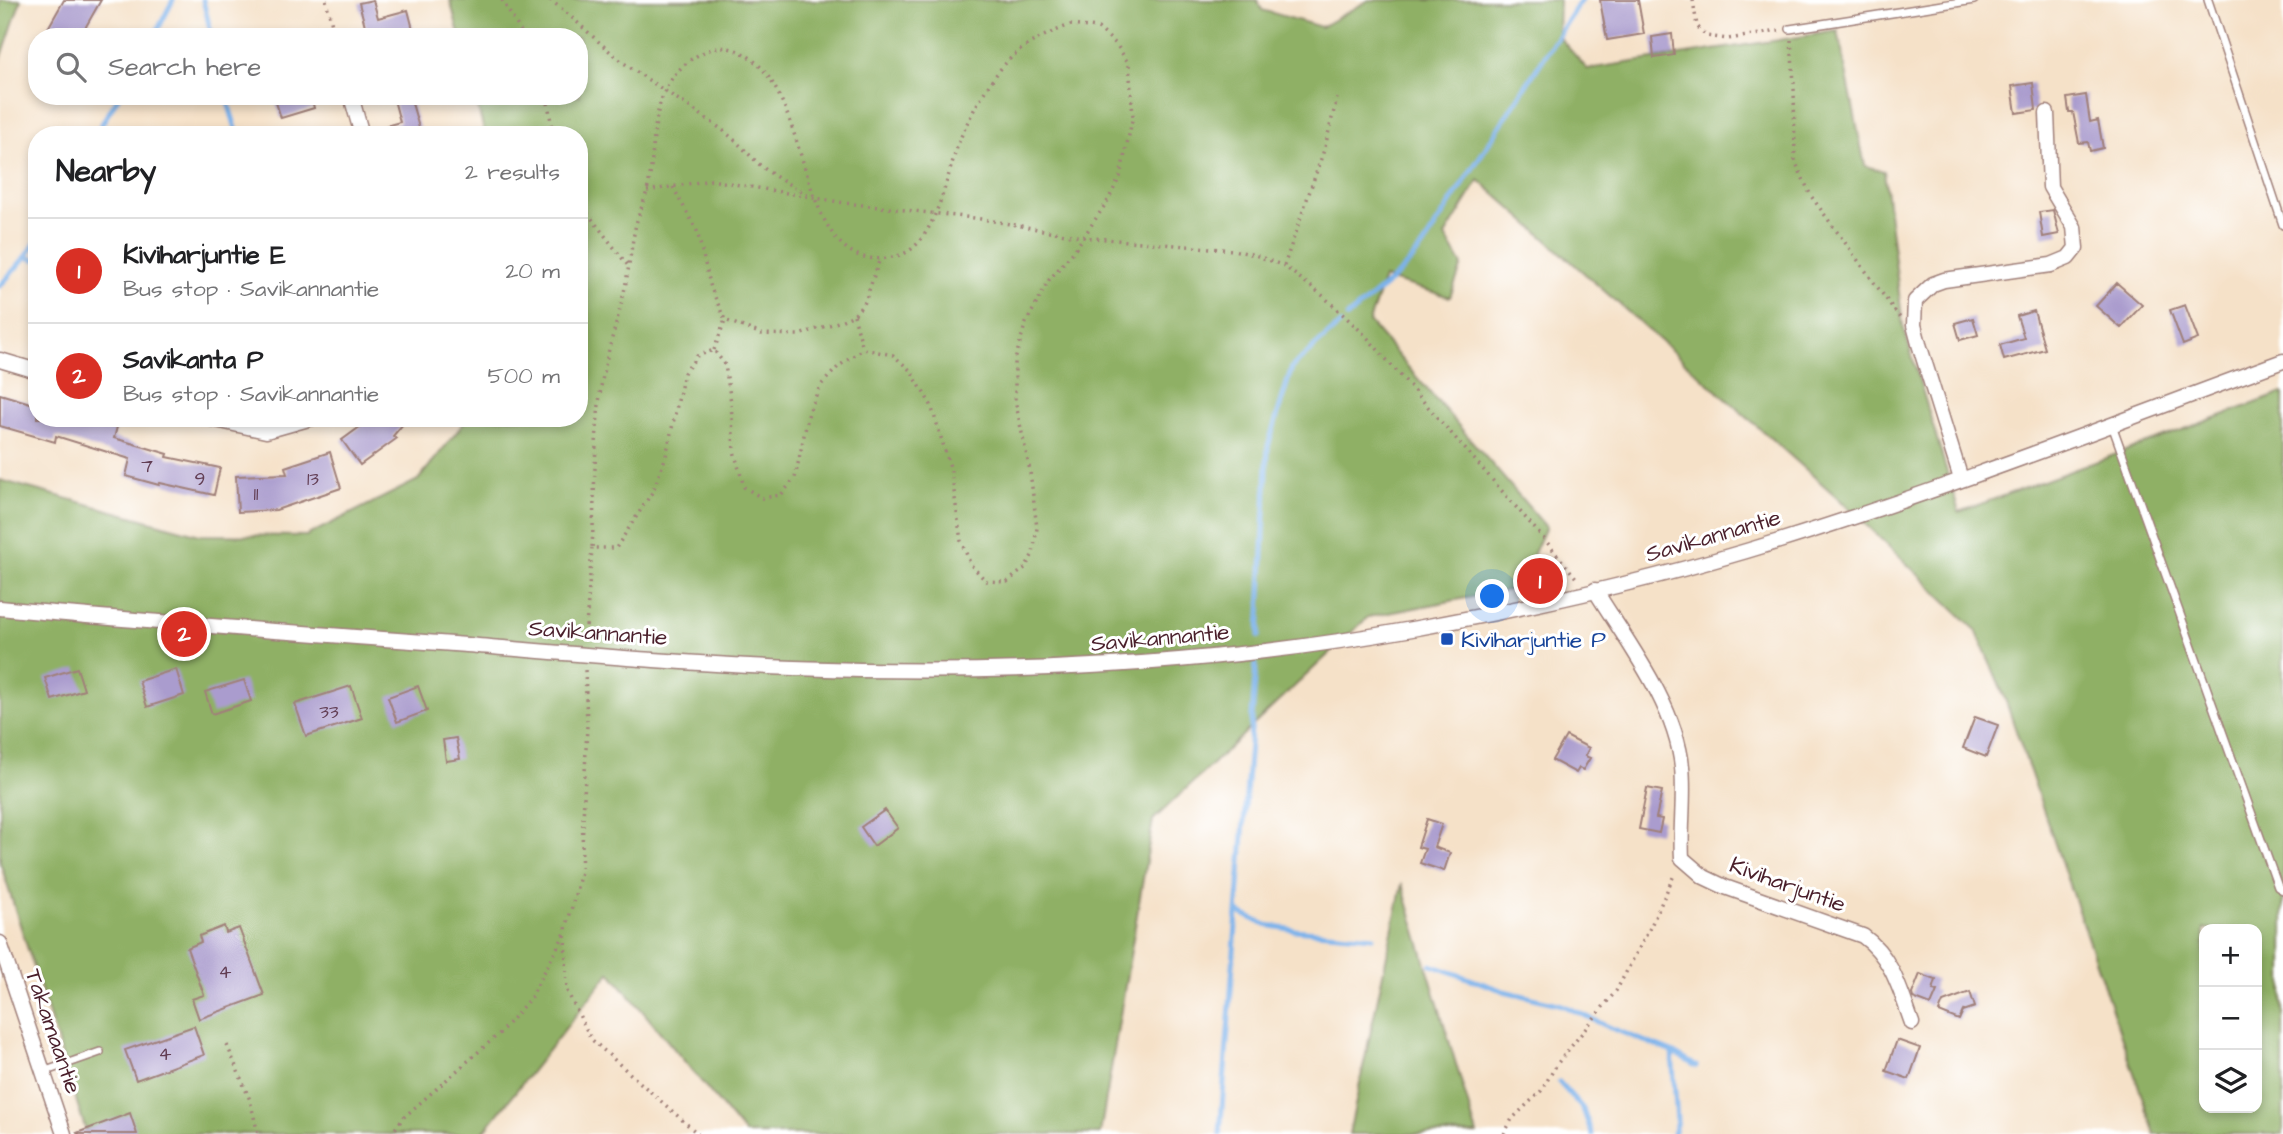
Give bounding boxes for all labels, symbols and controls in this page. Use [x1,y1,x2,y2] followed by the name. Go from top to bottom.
[28,28,588,105] search box
[52,48,90,86] icon: search
[108,49,261,85] text: Search here
[56,151,156,193] text: Nearby
[465,156,560,188] text: 2 results
[123,237,286,273] text: Kiviharjuntie E
[78,255,80,287] text: 1
[505,255,560,287] text: 20 m
[123,273,379,305] text: Bus stop · Savikannantie
[123,342,263,378] text: Savikanta P
[72,360,86,392] text: 2
[488,360,560,392] text: 500 m
[123,378,379,410] text: Bus stop · Savikannantie
[141,453,153,480] house number: 7
[195,466,205,493] house number: 9
[307,466,319,493] house number: 13
[254,481,259,508] house number: 11
[1642,501,1785,571] street label: Savikannantie
[1517,555,1563,607] pin: 1
[1475,579,1509,613] your location
[161,608,207,660] pin: 2
[527,612,668,654] street label: Savikannantie
[1089,616,1231,660] street label: Savikannantie
[1461,624,1606,656] place label: Kiviharjuntie P
[1439,631,1455,647] marker: Kiviharjuntie P
[319,699,339,726] house number: 33
[1725,849,1850,921] street label: Kiviharjuntie
[2199,924,2262,1113] map controls
[2199,924,2262,987] button: +
[219,959,232,986] house number: 4
[17,965,89,1098] street label: Takamaantie
[2199,987,2262,1050] button: −
[159,1041,172,1068] house number: 4
[2199,1050,2262,1113] button: layers

